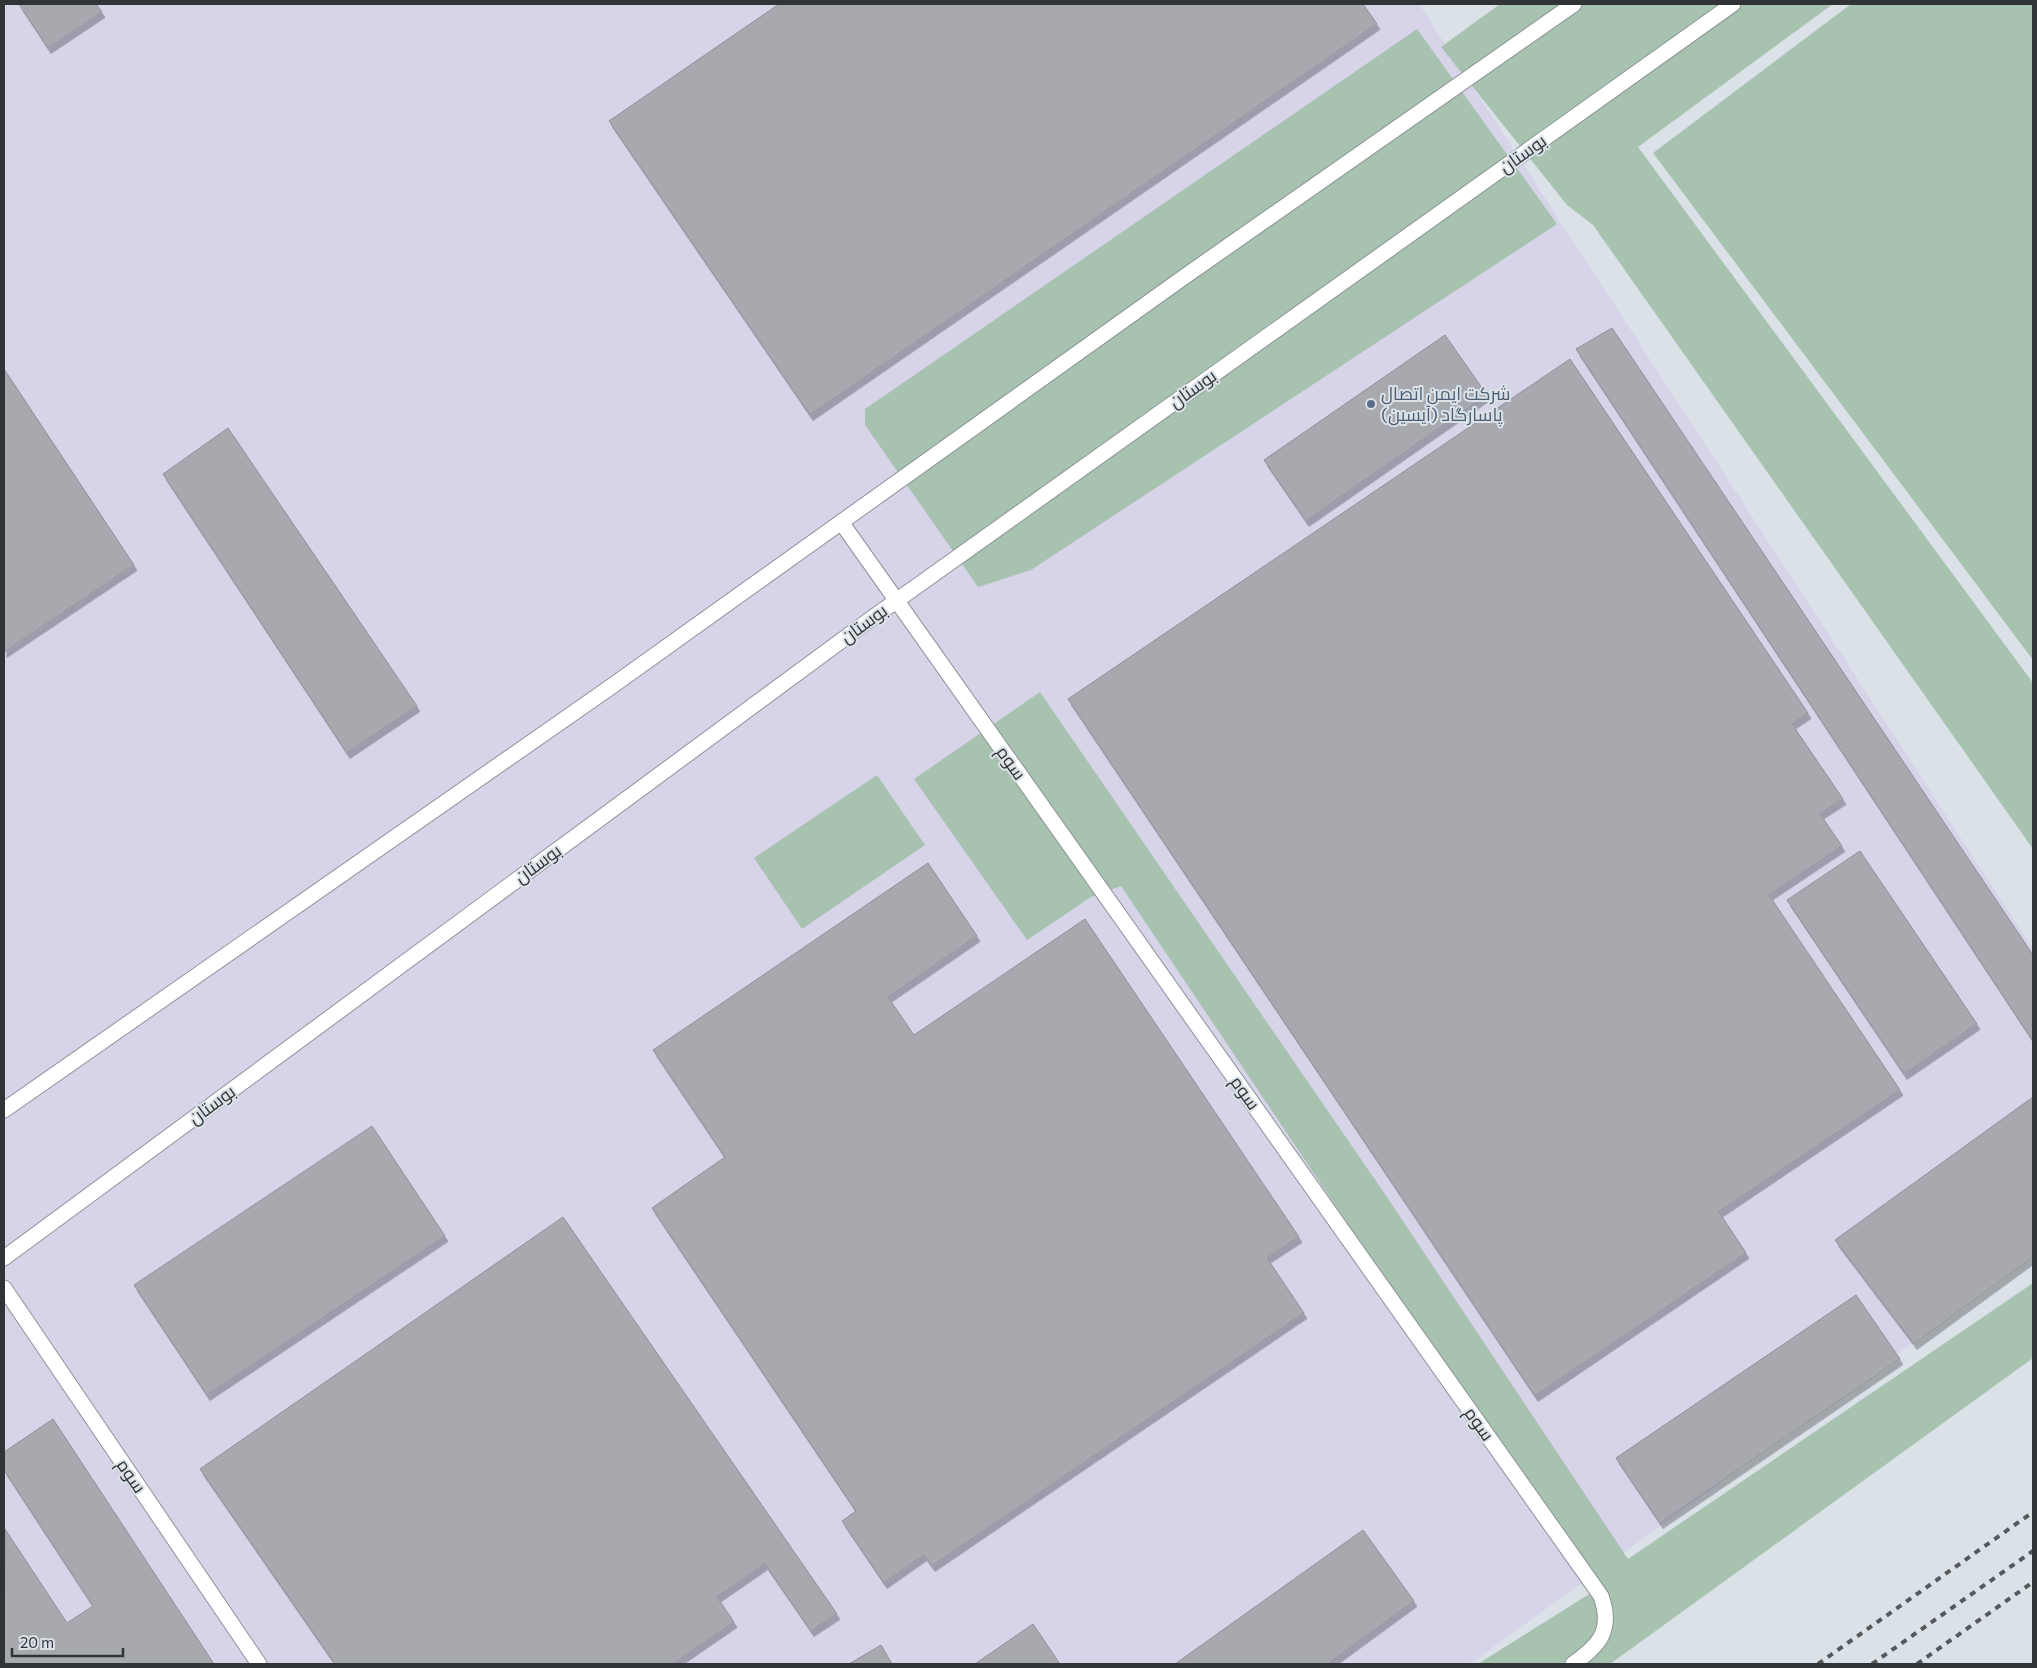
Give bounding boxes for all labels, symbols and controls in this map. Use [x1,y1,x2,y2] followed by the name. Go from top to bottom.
[1495,129,1551,178] street label: بوستان
[1165,364,1221,413] street label: بوستان
[1381,382,1511,427] place label: شرکت ایمن اتصال پاسارگاد (آیسین)
[1365,398,1377,410] marker: شرکت ایمن اتصال پاسارگاد (آیسین)
[836,599,892,648] street label: بوستان
[991,741,1031,785] street label: سوم
[510,839,566,888] street label: بوستان
[1225,1071,1265,1115] street label: سوم
[184,1080,240,1129] street label: بوستان
[1459,1402,1499,1446] street label: سوم
[111,1454,151,1498] street label: سوم
[12,1626,124,1658] scale bar
[20,1633,54,1651] text: 20 m

